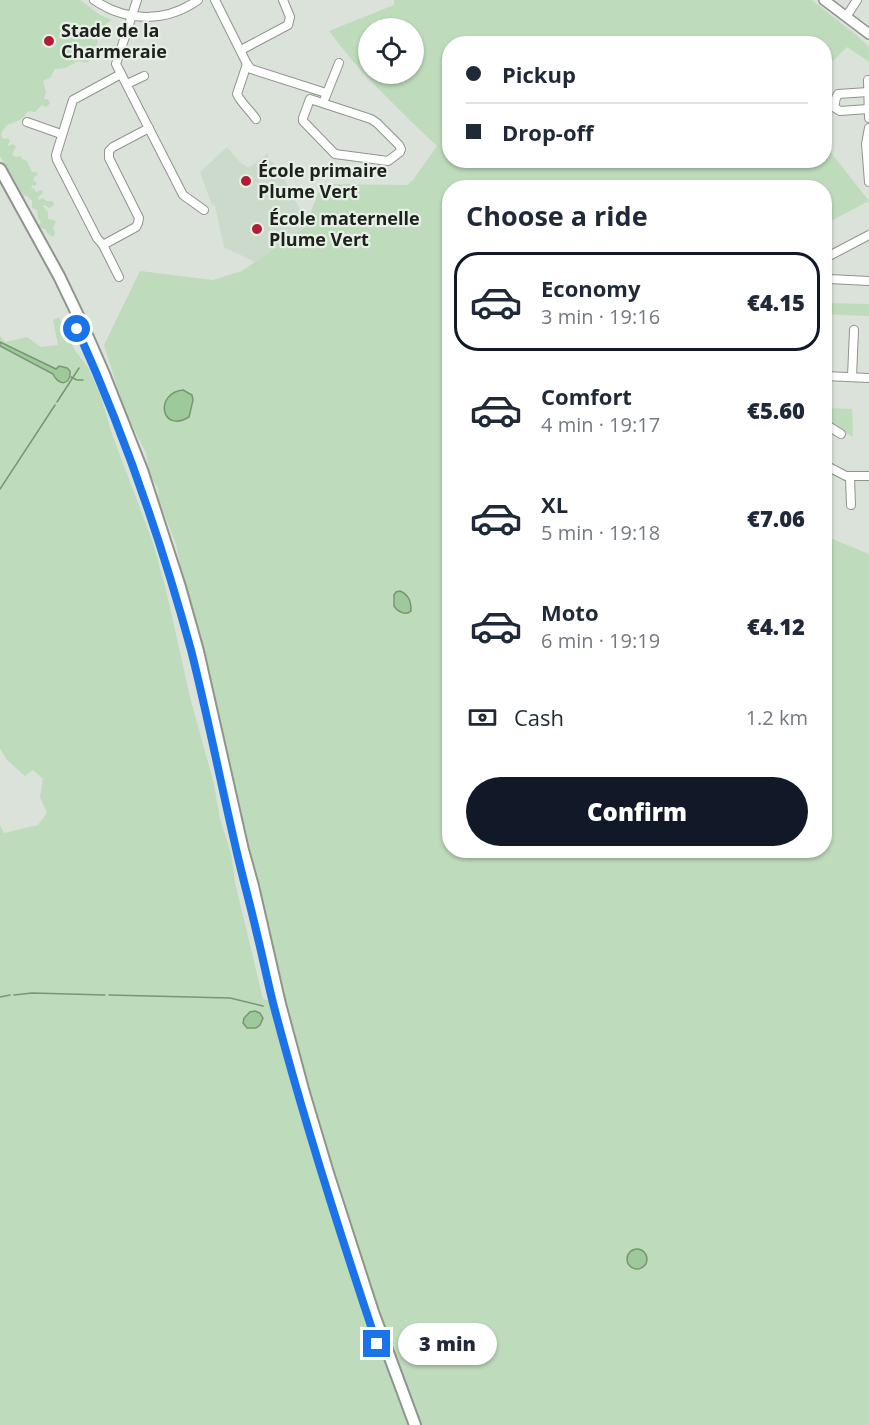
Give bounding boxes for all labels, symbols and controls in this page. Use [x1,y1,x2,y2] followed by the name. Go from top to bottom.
[61,18,167,63] place label: Stade de la Charmeraie
[358,18,424,84] map controls
[358,18,424,84] button: locate
[42,34,56,48] marker: Stade de la Charmeraie
[502,59,576,89] text: Pickup
[502,117,594,147] text: Drop-off
[258,158,387,203] place label: École primaire Plume Vert
[239,174,253,188] marker: École primaire Plume Vert
[466,197,648,234] text: Choose a ride
[269,206,420,251] place label: École maternelle Plume Vert
[250,222,264,236] marker: École maternelle Plume Vert
[541,273,640,303] text: Economy
[469,275,523,329] icon: car
[747,287,805,317] text: €4.15
[541,303,660,330] text: 3 min · 19:16
[63,315,90,342] route start
[541,381,632,411] text: Comfort
[469,383,523,437] icon: car
[747,395,805,425] text: €5.60
[541,411,660,438] text: 4 min · 19:17
[541,489,568,519] text: XL
[469,491,523,545] icon: car
[747,503,805,533] text: €7.06
[541,519,660,546] text: 5 min · 19:18
[541,597,599,627] text: Moto
[469,599,523,653] icon: car
[747,611,805,641] text: €4.12
[541,627,660,654] text: 6 min · 19:19
[466,701,499,734] icon: cash
[514,702,564,732] text: Cash
[746,704,808,731] text: 1.2 km
[466,777,808,846] button: Confirm
[398,1323,497,1365] callout: 3 min
[363,1330,390,1357] route end
[419,1330,476,1357] text: 3 min

